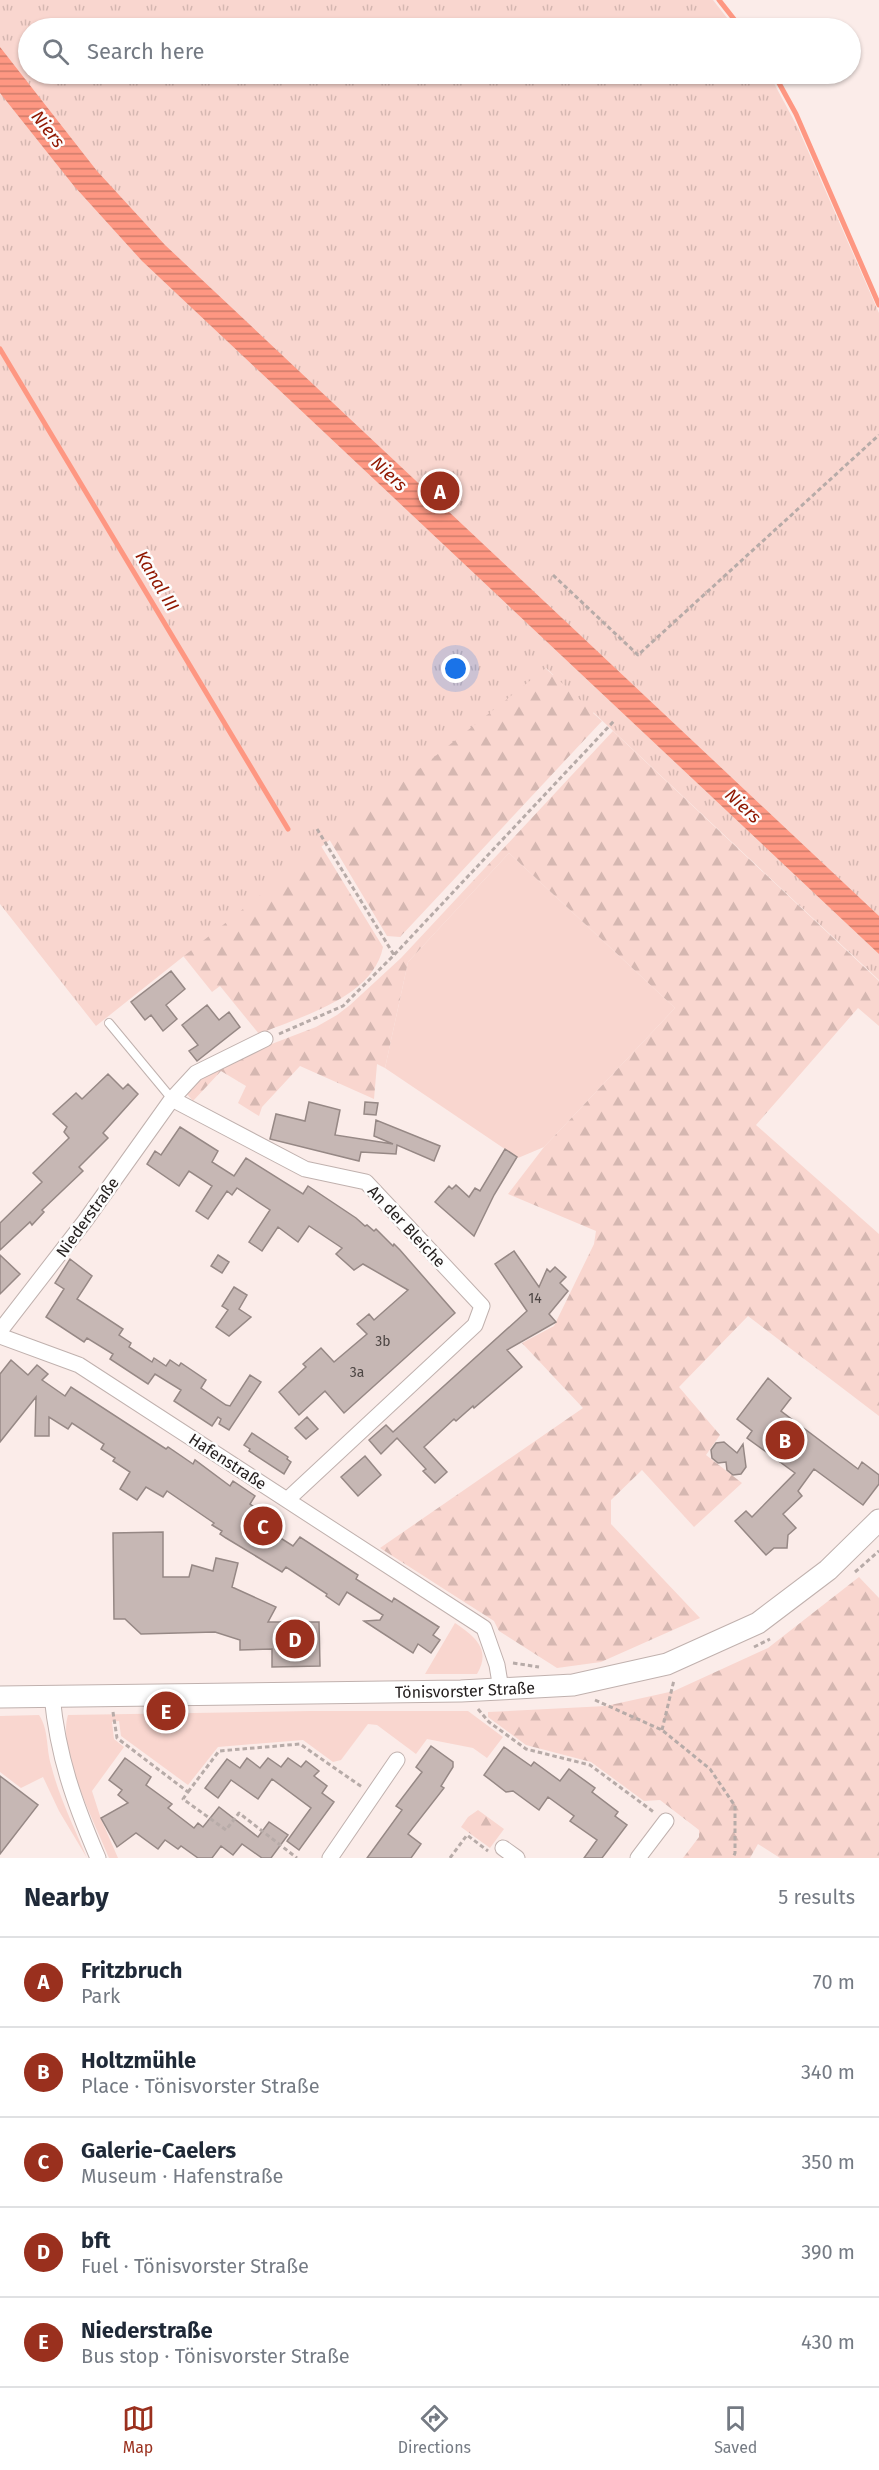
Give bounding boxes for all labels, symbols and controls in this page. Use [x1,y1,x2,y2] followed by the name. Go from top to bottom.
[18,18,861,84] search box
[39,35,72,68] icon: search
[87,38,205,65] text: Search here
[27,106,69,152] water label: Niers
[366,452,412,496] water label: Niers
[420,468,460,514] pin: A
[130,547,184,615] water label: Kanal III
[441,654,470,683] your location
[720,784,766,828] water label: Niers
[52,1174,123,1261] street label: Niederstraße
[364,1182,449,1271] street label: An der Bleiche
[528,1290,542,1307] house number: 14
[375,1333,391,1350] house number: 3b
[350,1364,364,1381] house number: 3a
[766,1418,804,1462] pin: B
[185,1429,270,1494] street label: Hafenstraße
[244,1504,282,1549] pin: C
[276,1616,314,1662] pin: D
[395,1678,536,1702] street label: Tönisvorster Straße
[146,1688,186,1734] pin: E
[24,1882,109,1913] text: Nearby
[778,1885,855,1909] text: 5 results
[81,1957,182,1984] text: Fritzbruch
[38,1970,49,1994] text: A
[813,1970,855,1994] text: 70 m
[81,1984,120,2008] text: Park
[81,2047,196,2074] text: Holtzmühle
[37,2060,50,2084] text: B
[801,2060,855,2084] text: 340 m
[81,2074,320,2098] text: Place · Tönisvorster Straße
[81,2137,236,2164] text: Galerie-Caelers
[38,2150,49,2174] text: C
[801,2150,855,2174] text: 350 m
[81,2164,283,2188] text: Museum · Hafenstraße
[81,2227,110,2254] text: bft
[37,2240,50,2264] text: D
[801,2240,855,2264] text: 390 m
[81,2254,309,2278] text: Fuel · Tönisvorster Straße
[81,2317,213,2344] text: Niederstraße
[38,2330,49,2354] text: E
[801,2330,855,2354] text: 430 m
[81,2344,350,2368] text: Bus stop · Tönisvorster Straße
[122,2402,155,2457] tab: Map
[398,2402,471,2457] tab: Directions
[714,2402,757,2457] tab: Saved

